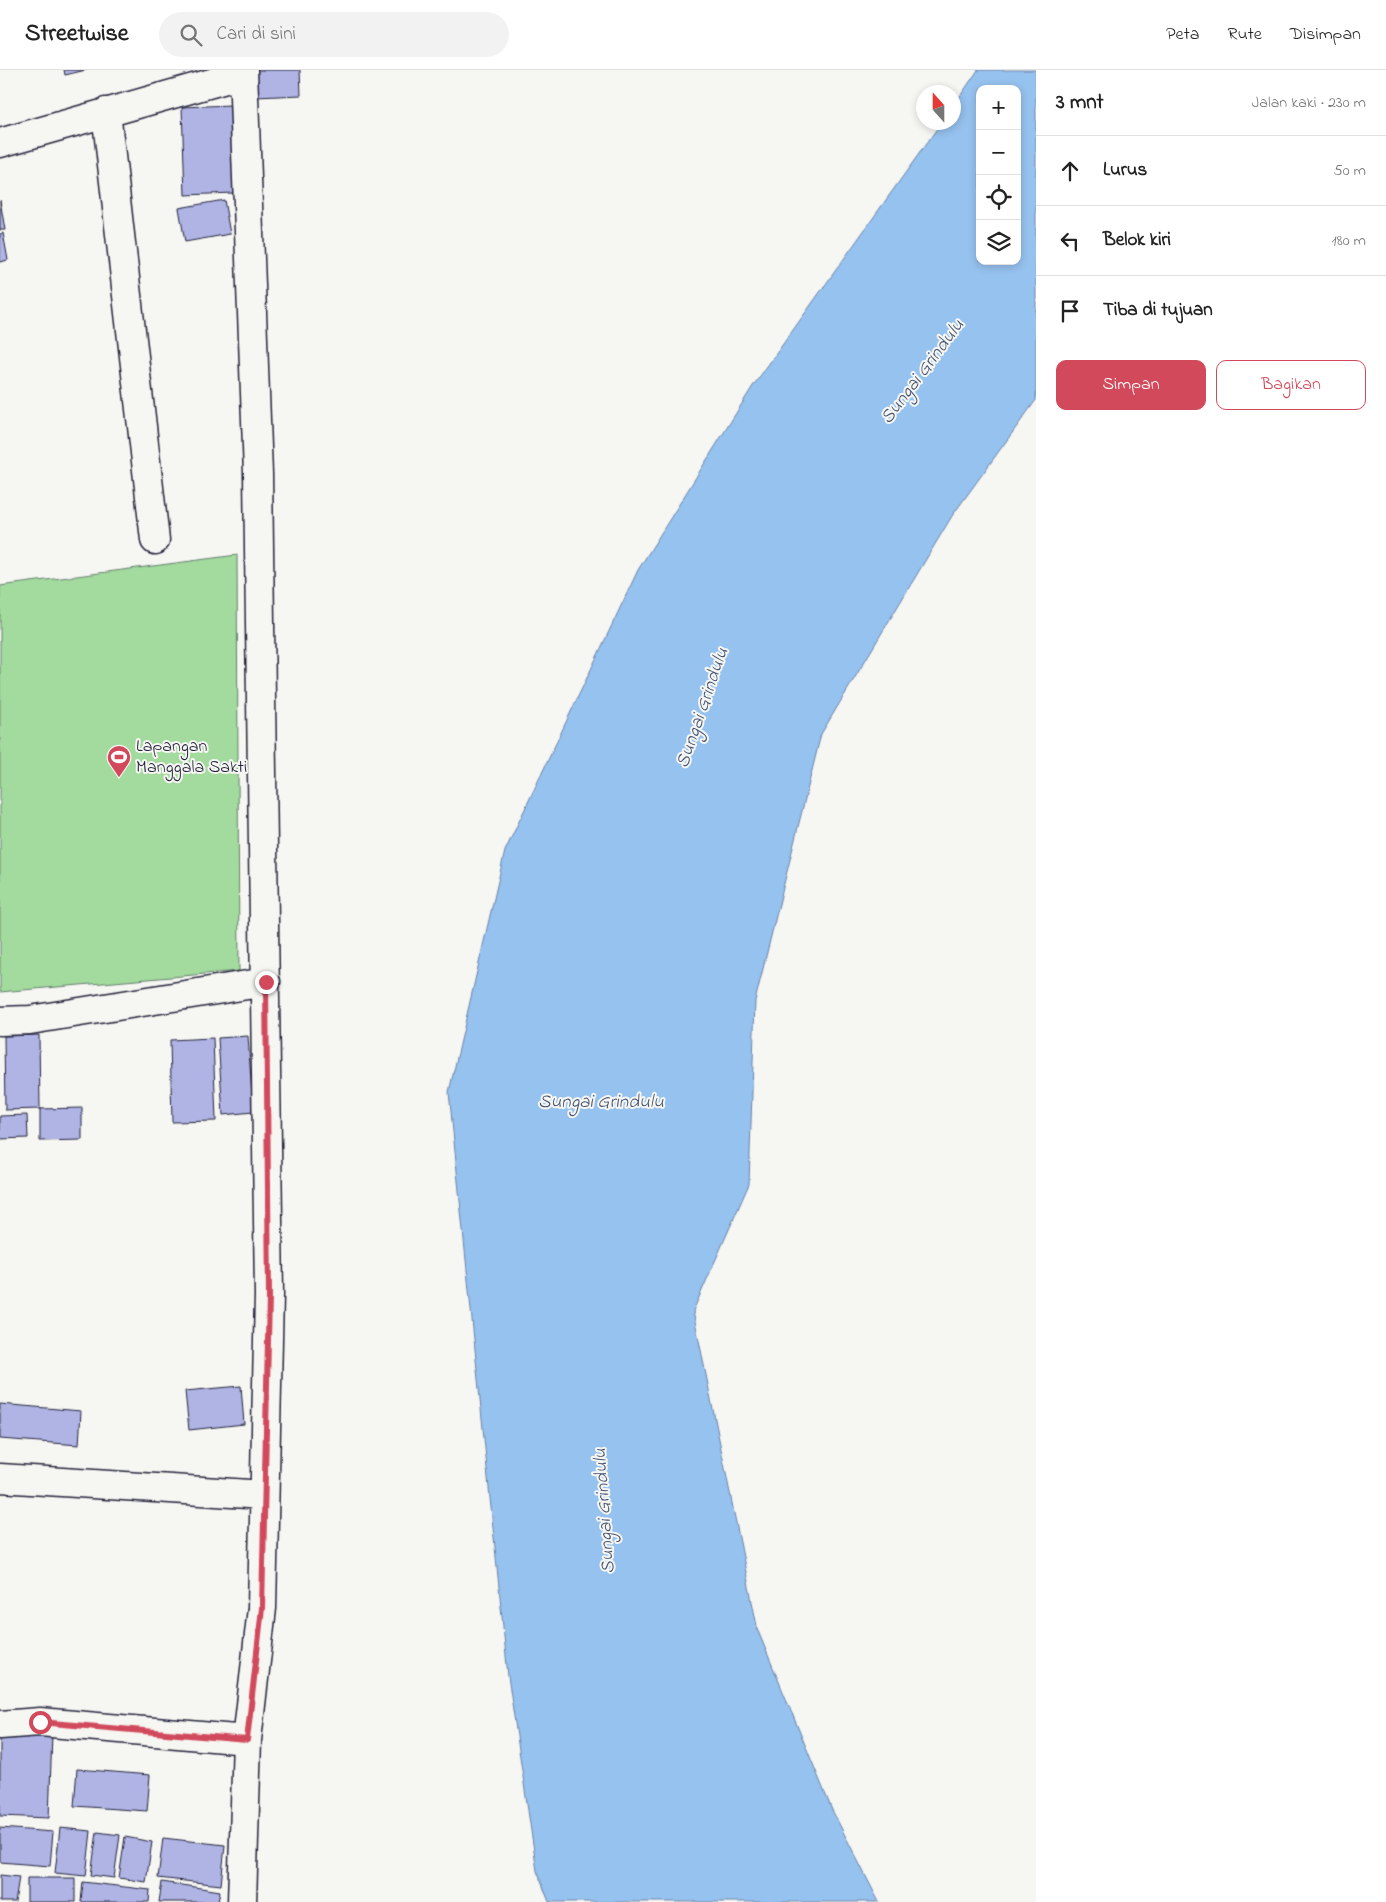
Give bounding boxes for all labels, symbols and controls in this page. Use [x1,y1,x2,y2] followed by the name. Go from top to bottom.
[159,12,509,57] search box
[25,17,129,52] text: Streetwise
[177,21,205,49] icon: search
[217,21,296,48] text: Cari di sini
[1166,22,1199,48] text: Peta
[1227,22,1262,48] text: Rute
[1290,22,1361,48] text: Disimpan
[916,85,961,130] north arrow
[976,85,1021,265] map controls
[976,85,1021,130] button: +
[1056,88,1104,118] text: 3 mnt
[1252,91,1366,115] text: Jalan kaki · 230 m
[976,130,1021,175] button: −
[1056,157,1084,185] icon: ahead
[1103,157,1147,184] text: Lurus
[1334,159,1366,183] text: 50 m
[976,175,1021,220] button: locate
[976,220,1021,265] button: layers
[1056,227,1084,255] icon: left
[1103,227,1171,254] text: Belok kiri
[1332,229,1366,253] text: 180 m
[1056,297,1084,325] icon: arrive
[1103,297,1213,324] text: Tiba di tujuan
[874,314,972,431] water label: Sungai Grindulu
[1056,360,1206,410] button: Simpan
[1216,360,1366,410] button: Bagikan
[670,644,737,772] water label: Sungai Grindulu
[136,734,247,782] place label: Lapangan Manggala Sakti
[106,744,132,778] sports icon: Lapangan Manggala Sakti
[255,971,278,994] route end
[538,1089,664,1117] water label: Sungai Grindulu
[587,1447,624,1575] water label: Sungai Grindulu
[29,1711,52,1734] route start

